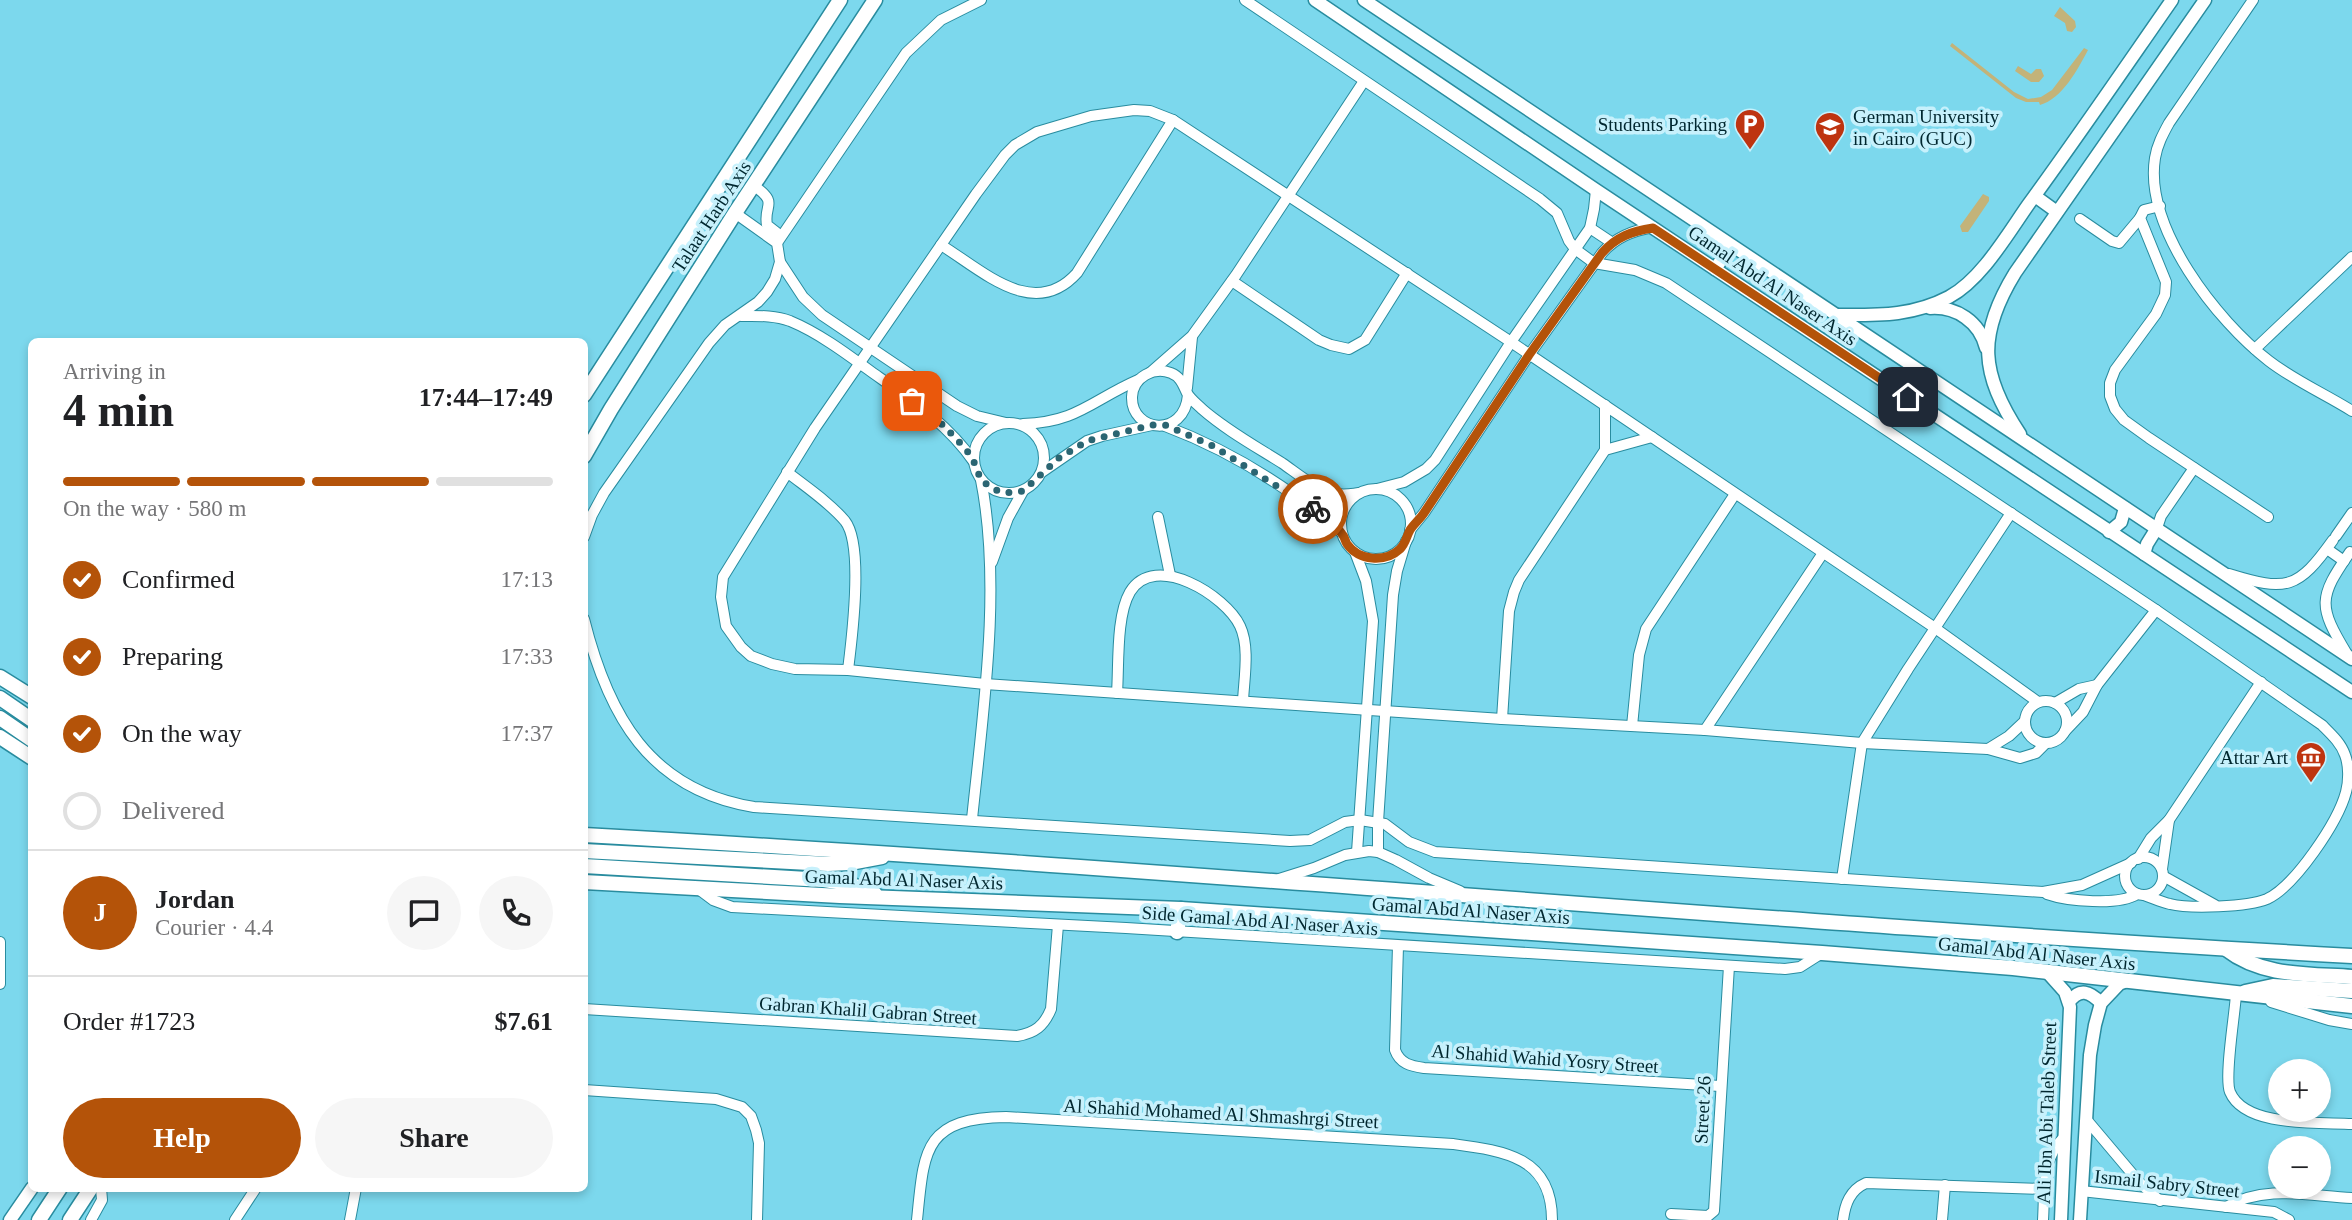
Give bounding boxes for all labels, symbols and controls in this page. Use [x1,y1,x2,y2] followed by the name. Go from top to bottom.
[1853,106,2000,150] place label: German University in Cairo (GUC)
[1733,107,1767,151] parking icon: Students Parking
[1813,110,1847,154] school or university icon: German University in Cairo (GUC)
[1598,114,1727,135] place label: Students Parking
[668,157,755,276] street label: Talaat Harb Axis
[1685,221,1861,350] street label: Gamal Abd Al Naser Axis
[63,359,166,384] text: Arriving in
[1878,367,1938,427] pin
[882,371,942,431] pin
[1889,378,1927,416] icon: home
[893,382,931,420] icon: bag
[419,383,553,412] text: 17:44–17:49
[63,385,174,436] text: 4 min
[1278,474,1348,544] courier
[1294,490,1332,528] icon: bike
[63,496,246,521] text: On the way · 580 m
[63,561,101,599] icon: check
[122,565,235,594] text: Confirmed
[501,567,553,592] text: 17:13
[63,638,101,676] icon: check
[122,642,223,671] text: Preparing
[501,644,553,669] text: 17:33
[63,715,101,753] icon: check
[122,719,242,748] text: On the way
[501,721,553,746] text: 17:37
[2294,740,2328,784] museum icon: Attar Art
[2220,747,2289,768] place label: Attar Art
[122,796,225,825] text: Delivered
[804,866,1004,893] street label: Gamal Abd Al Naser Axis
[387,876,461,950] button: chat
[479,876,553,950] button: phone
[155,885,234,914] text: Jordan
[1371,893,1571,928] street label: Gamal Abd Al Naser Axis
[94,898,107,927] text: J
[1141,902,1379,939] street label: Side Gamal Abd Al Naser Axis
[155,915,273,940] text: Courier · 4.4
[1937,933,2137,974] street label: Gamal Abd Al Naser Axis
[759,992,978,1029] street label: Gabran Khalil Gabran Street
[63,1007,195,1036] text: Order #1723
[495,1007,553,1036] text: $7.61
[2033,1021,2060,1204] street label: Ali Ibn Abi Taleb Street
[1431,1040,1660,1077] street label: Al Shahid Wahid Yosry Street
[2268,1059,2331,1199] map controls
[2268,1059,2331,1122] button: +
[1690,1075,1715,1145] street label: Street 26
[1063,1095,1380,1132] street label: Al Shahid Mohamed Al Shmashrgi Street
[63,1098,301,1178] button: Help
[315,1098,553,1178] button: Share
[2268,1136,2331,1199] button: −
[2093,1165,2241,1202] street label: Ismail Sabry Street

